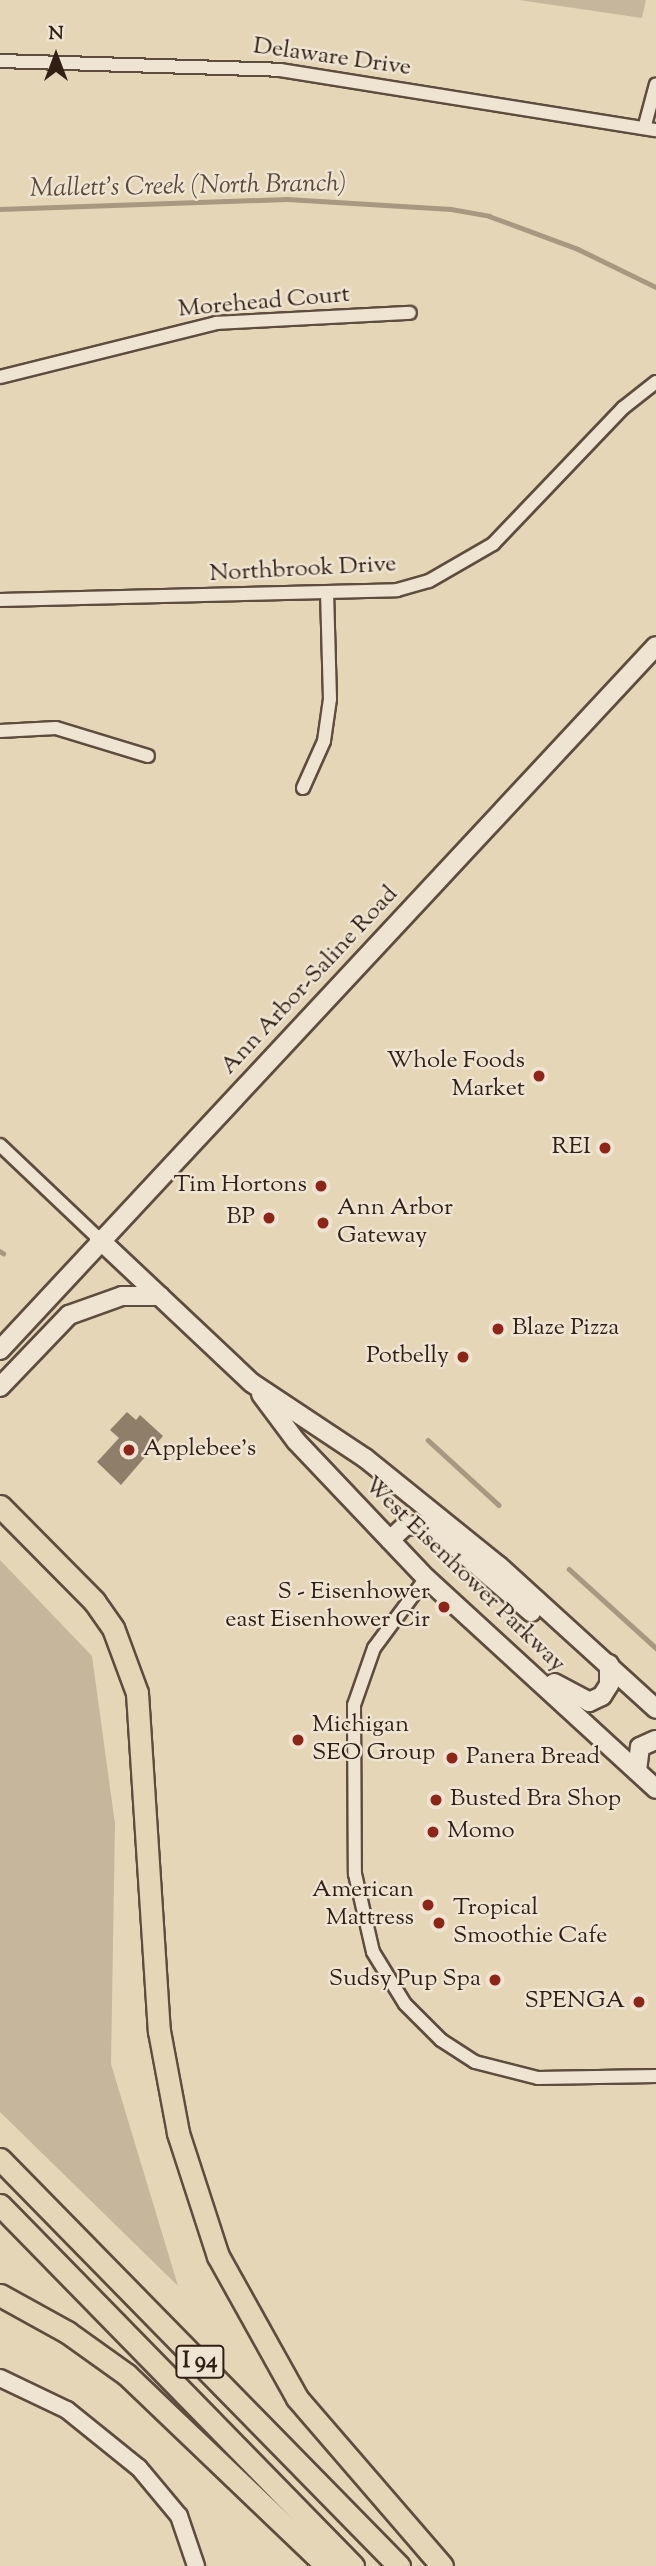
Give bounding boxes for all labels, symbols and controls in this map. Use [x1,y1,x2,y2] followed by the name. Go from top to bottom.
[21,21,91,91] north arrow
[48,21,64,48] text: N
[251,33,413,83] street label: Delaware Drive
[29,169,347,205] water label: Mallett's Creek (North Branch)
[177,281,351,325] street label: Morehead Court
[209,551,397,589] street label: Northbrook Drive
[215,881,405,1081] street label: Ann Arbor-Saline Road
[387,1048,525,1104] place label: Whole Foods Market
[531,1068,547,1084] marker: Whole Foods Market
[551,1134,591,1162] place label: REI
[597,1140,613,1156] marker: REI
[173,1172,307,1200] place label: Tim Hortons
[313,1178,329,1194] marker: Tim Hortons
[337,1195,453,1251] place label: Ann Arbor Gateway
[226,1204,255,1232] place label: BP
[261,1210,277,1226] marker: BP
[315,1215,331,1231] marker: Ann Arbor Gateway
[512,1315,619,1343] place label: Blaze Pizza
[490,1321,506,1337] marker: Blaze Pizza
[366,1343,449,1371] place label: Potbelly
[455,1349,471,1365] marker: Potbelly
[143,1436,256,1464] place label: Applebee's
[121,1442,137,1458] marker: Applebee's
[357,1471,571,1679] street label: West Eisenhower Parkway
[225,1579,430,1635] place label: S - Eisenhower east Eisenhower Cir
[436,1599,452,1615] marker: S - Eisenhower east Eisenhower Cir
[312,1712,435,1768] place label: Michigan SEO Group
[290,1732,306,1748] marker: Michigan SEO Group
[466,1744,600,1772] place label: Panera Bread
[444,1750,460,1766] marker: Panera Bread
[450,1786,621,1814] place label: Busted Bra Shop
[428,1792,444,1808] marker: Busted Bra Shop
[447,1818,515,1846] place label: Momo
[425,1824,441,1840] marker: Momo
[312,1877,414,1933] place label: American Mattress
[453,1895,607,1951] place label: Tropical Smoothie Cafe
[420,1897,436,1913] marker: American Mattress
[431,1915,447,1931] marker: Tropical Smoothie Cafe
[329,1966,481,1994] place label: Sudsy Pup Spa
[487,1972,503,1988] marker: Sudsy Pup Spa
[524,1988,625,2016] place label: SPENGA
[631,1994,647,2010] marker: SPENGA
[174,2342,226,2382] road number: I 94

